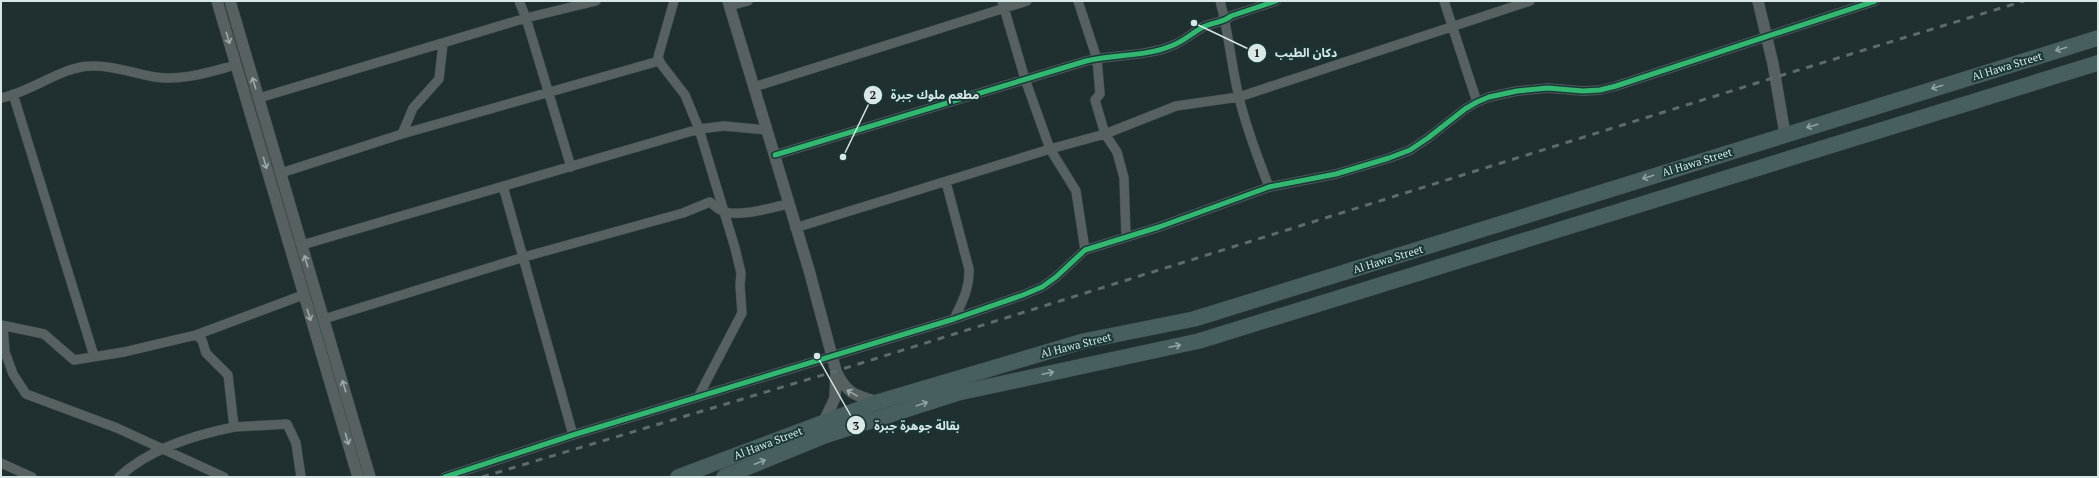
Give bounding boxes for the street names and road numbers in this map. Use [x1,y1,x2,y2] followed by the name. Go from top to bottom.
[1970,49,2044,83] street label: Al Hawa Street
[1660,145,1734,179] street label: Al Hawa Street
[1351,242,1425,276] street label: Al Hawa Street
[1039,329,1113,361] street label: Al Hawa Street
[732,423,804,463] street label: Al Hawa Street

